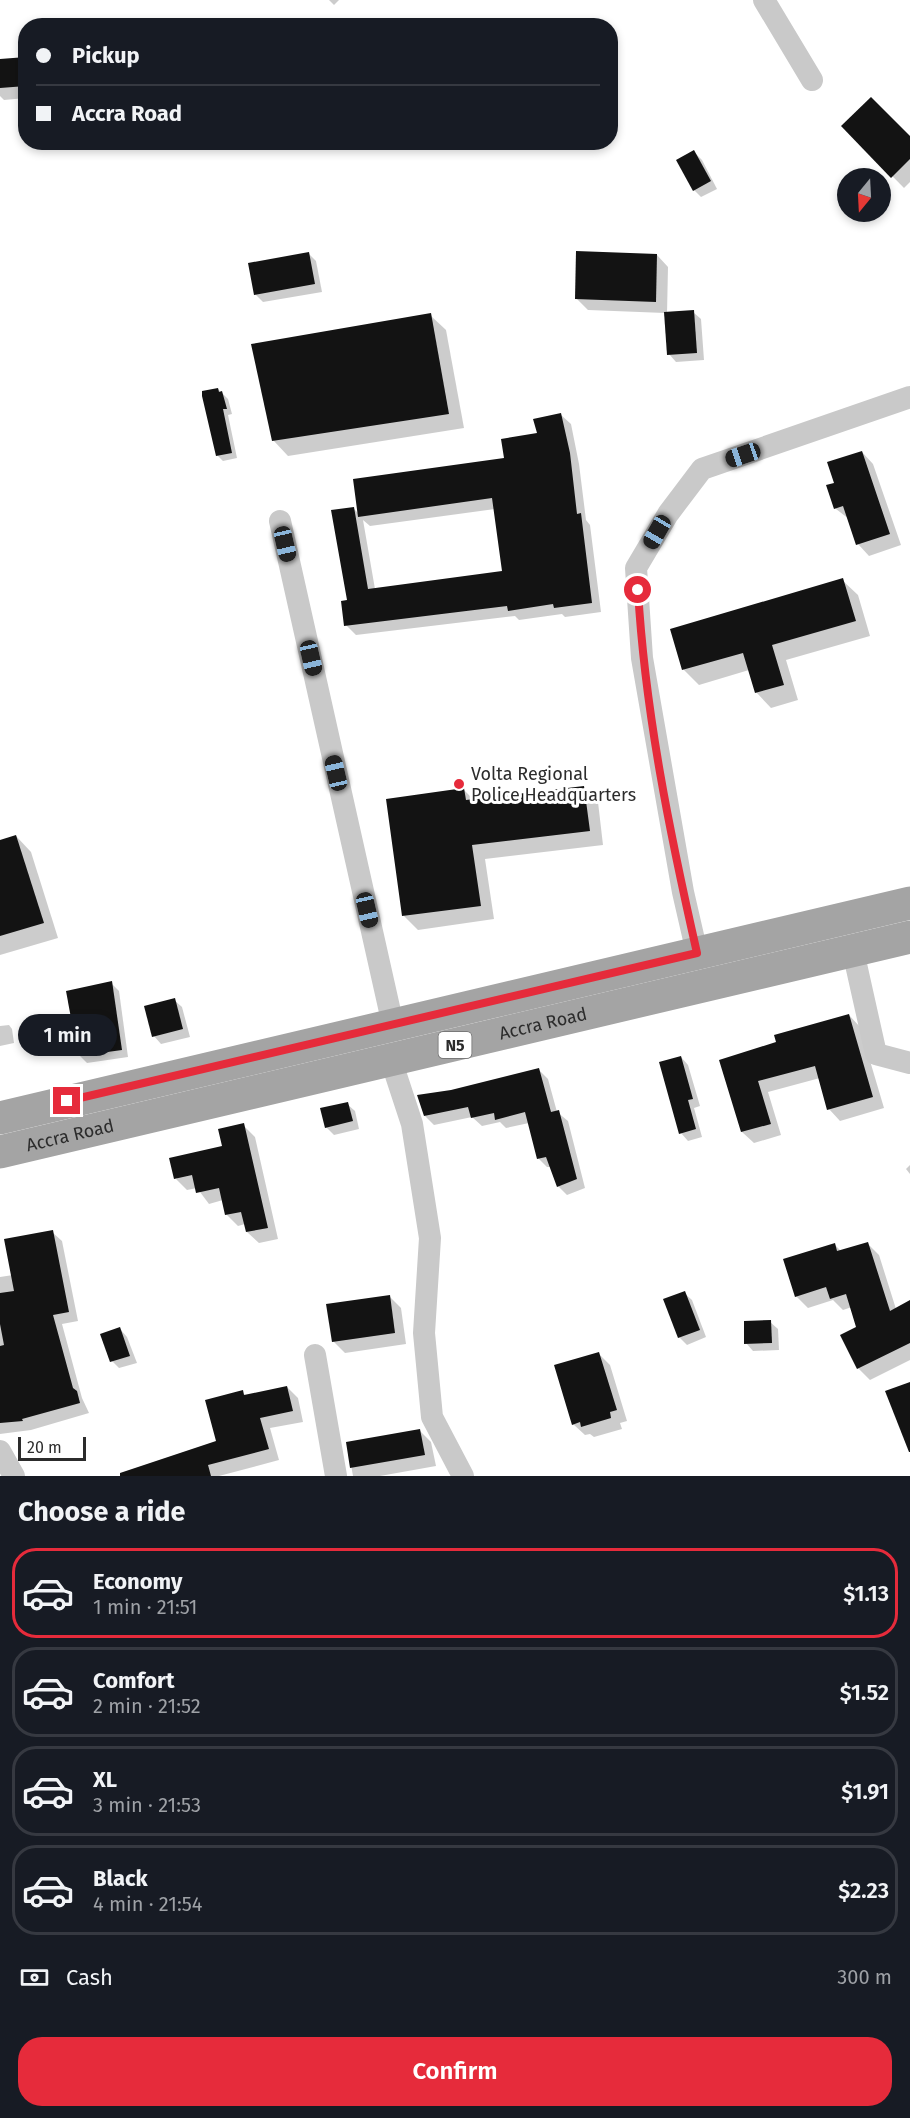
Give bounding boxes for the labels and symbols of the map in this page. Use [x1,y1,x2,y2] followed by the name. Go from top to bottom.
[837,168,891,222] north arrow
[723,441,763,469] car
[640,512,674,552] car
[272,524,298,564] car
[624,576,651,603] route start
[298,638,324,678] car
[323,753,349,793] car
[471,763,636,806] place label: Volta Regional Police Headquarters
[452,777,466,791] marker: Volta Regional Police Headquarters
[354,890,380,930] car
[497,1003,589,1045] street label: Accra Road
[17,1014,116,1056] callout: 1 min
[438,1032,472,1058] road number: N5
[53,1087,80,1114] route end
[24,1114,116,1156] street label: Accra Road
[18,1434,86,1462] scale bar

